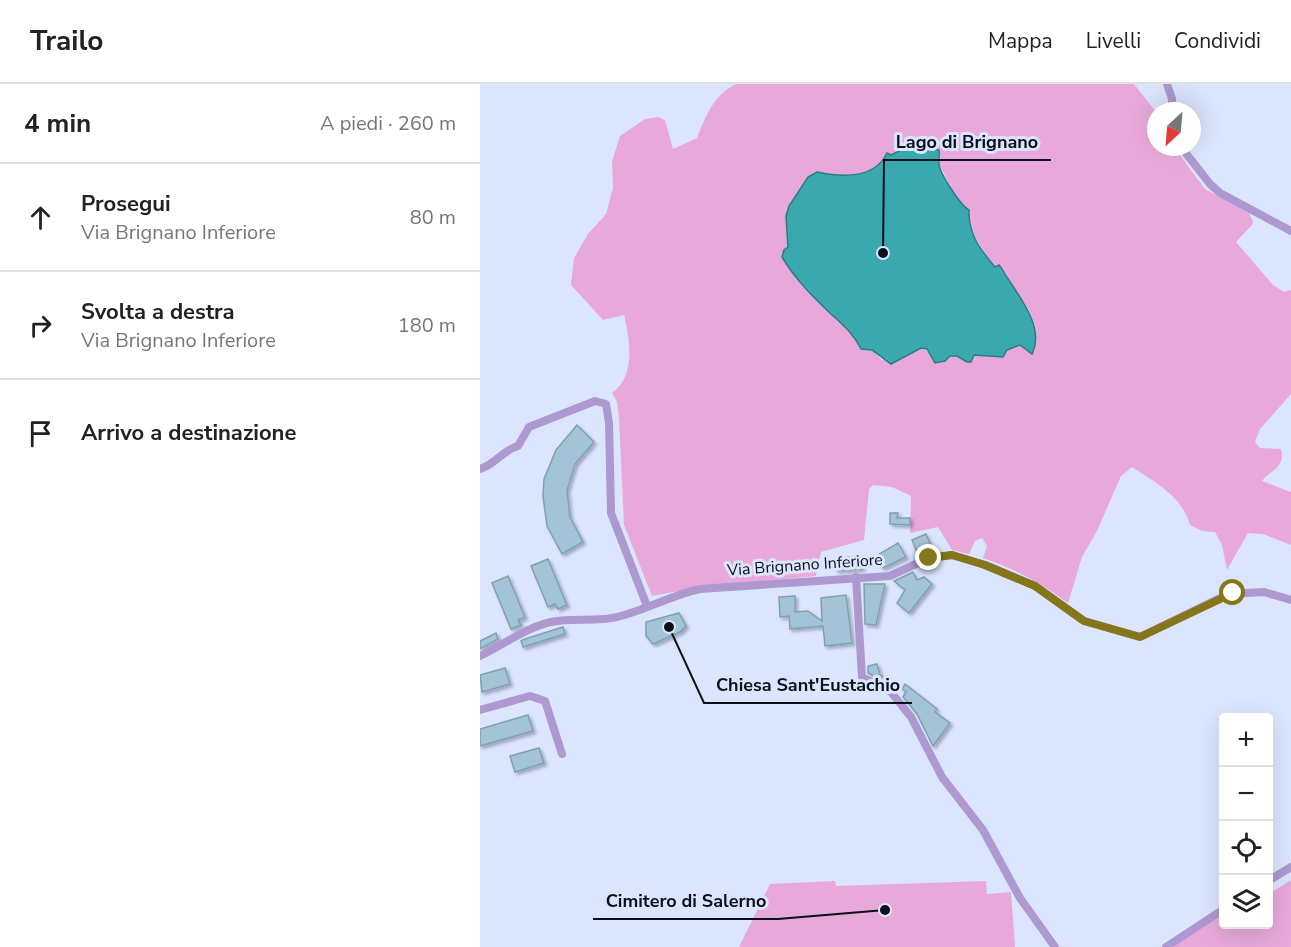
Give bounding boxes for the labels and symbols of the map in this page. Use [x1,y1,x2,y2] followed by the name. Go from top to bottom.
[1147,102,1201,156] north arrow
[884,124,1051,160] callout: Lago di Brignano
[896,130,1038,154] text: Lago di Brignano
[915,544,941,570] route end
[725,549,884,581] street label: Via Brignano Inferiore
[1219,579,1245,605] route start
[704,667,912,703] callout: Chiesa Sant'Eustachio
[716,673,900,697] text: Chiesa Sant'Eustachio
[593,883,778,919] callout: Cimitero di Salerno
[606,889,766,913] text: Cimitero di Salerno

